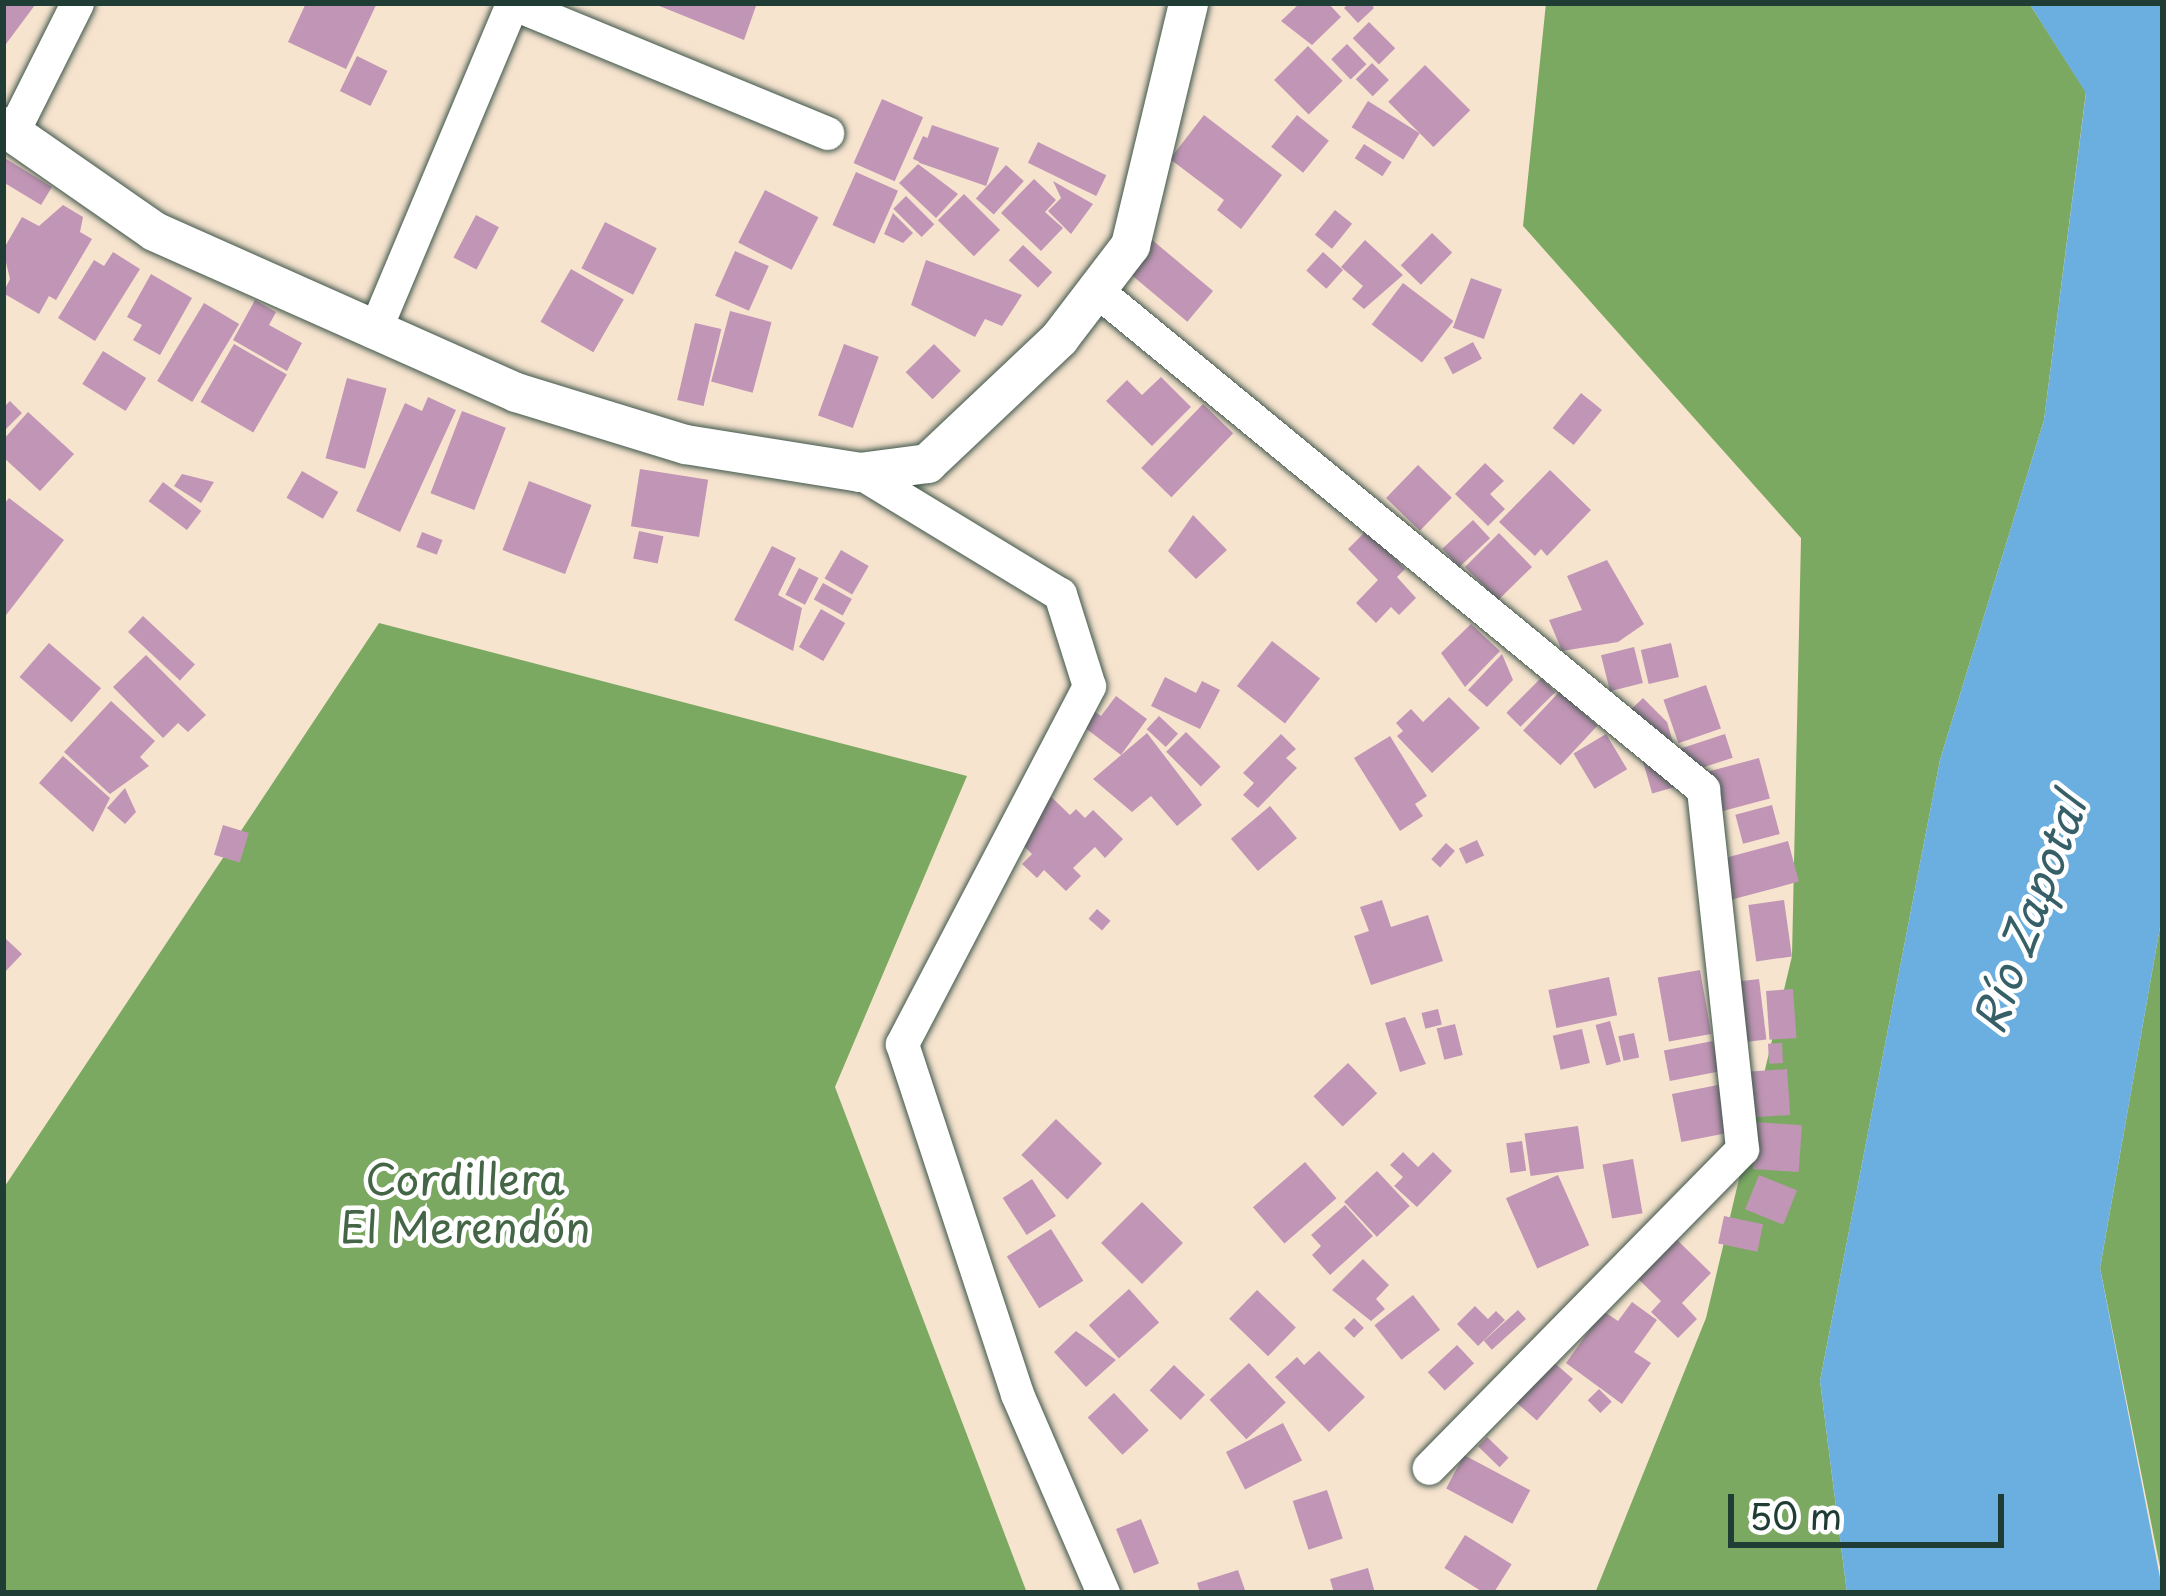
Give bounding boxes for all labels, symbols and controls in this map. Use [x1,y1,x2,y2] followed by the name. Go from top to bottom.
[1959,784,2097,1042] water label: Río Zapotal
[339,1153,591,1252] park label: Cordillera El Merendón
[1734,1470,2010,1544] scale bar
[1749,1488,1842,1542] text: 50 m

